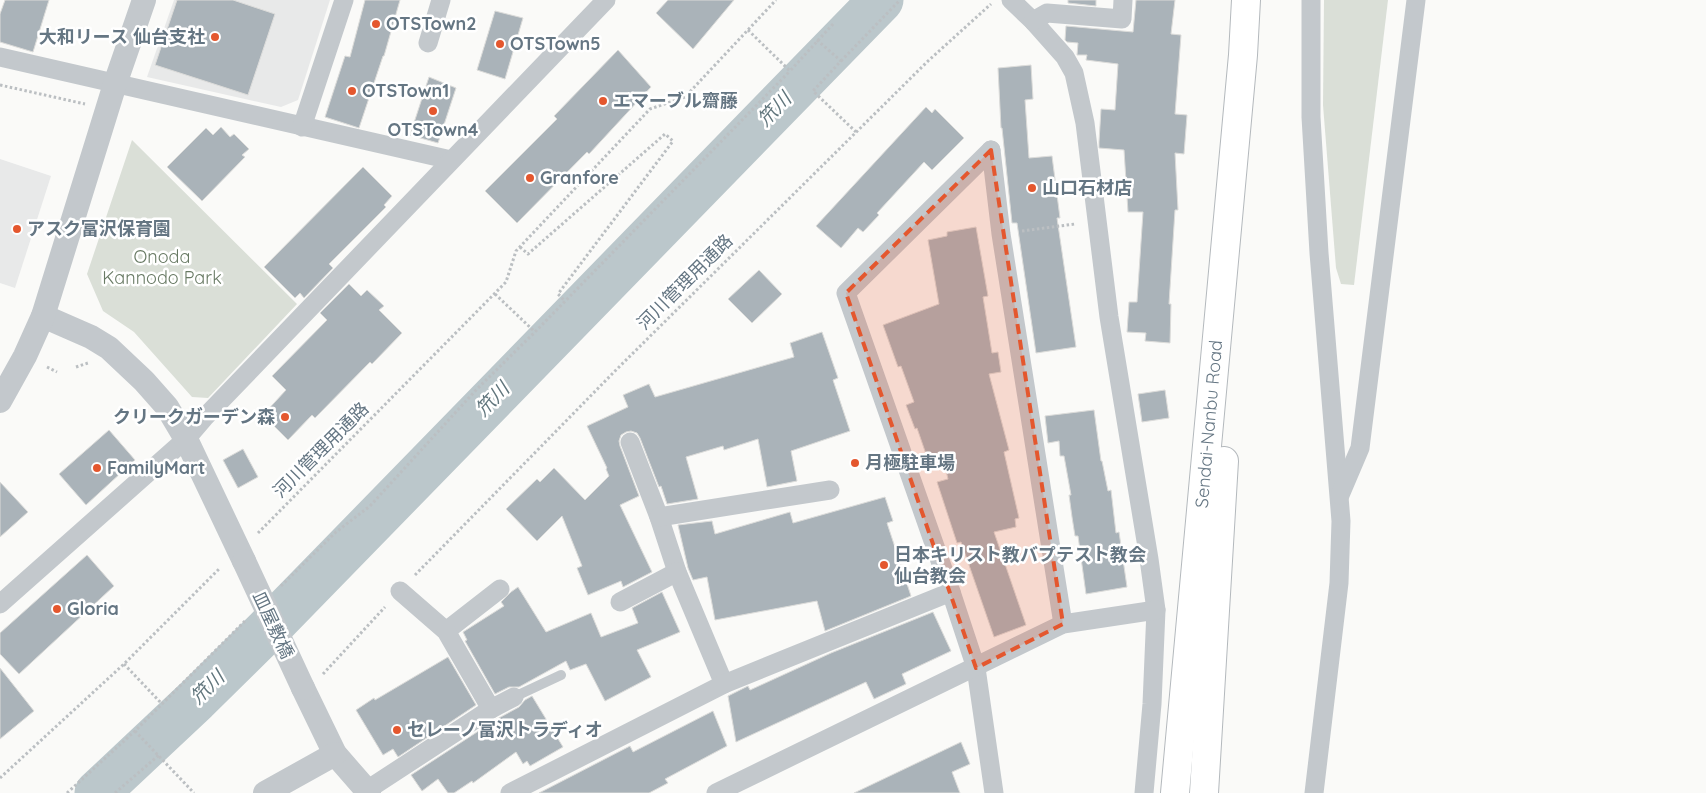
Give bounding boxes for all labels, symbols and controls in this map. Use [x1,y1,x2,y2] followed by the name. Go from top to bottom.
[386,12,476,35] place label: OTSTown2
[370,18,382,30] marker: OTSTown2
[39,25,205,48] place label: 大和リース 仙台支社
[209,31,221,43] marker: 大和リース 仙台支社
[510,32,601,55] place label: OTSTown5
[494,38,506,50] marker: OTSTown5
[362,79,449,102] place label: OTSTown1
[346,85,358,97] marker: OTSTown1
[752,86,797,131] water label: 笊川
[613,89,738,112] place label: エマーブル齋藤
[597,95,609,107] marker: エマーブル齋藤
[427,105,439,117] marker: OTSTown4
[388,118,479,141] place label: OTSTown4
[540,166,619,189] place label: Granfore
[524,172,536,184] marker: Granfore
[1042,176,1132,199] place label: 山口石材店
[1026,182,1038,194] marker: 山口石材店
[27,217,171,240] place label: アスク富沢保育園
[11,223,23,235] marker: アスク富沢保育園
[632,229,737,334] street label: 河川管理用通路
[102,245,222,289] park label: Onoda Kannodo Park
[1190,339,1227,509] street label: Sendai-Nanbu Road
[470,376,515,421] water label: 笊川
[268,397,373,502] street label: 河川管理用通路
[113,405,275,428] place label: クリークガーデン森
[279,411,291,423] marker: クリークガーデン森
[865,451,955,474] place label: 月極駐車場
[107,456,205,479] place label: FamilyMart
[849,457,861,469] marker: 月極駐車場
[91,462,103,474] marker: FamilyMart
[894,543,1146,587] place label: 日本キリスト教バプテスト教会 仙台教会
[878,559,890,571] marker: 日本キリスト教バプテスト教会 仙台教会
[248,587,299,662] street label: 皿屋敷橋
[67,597,119,620] place label: Gloria
[51,603,63,615] marker: Gloria
[185,664,230,709] water label: 笊川
[407,718,603,741] place label: セレーノ富沢トラディオ
[391,724,403,736] marker: セレーノ富沢トラディオ

